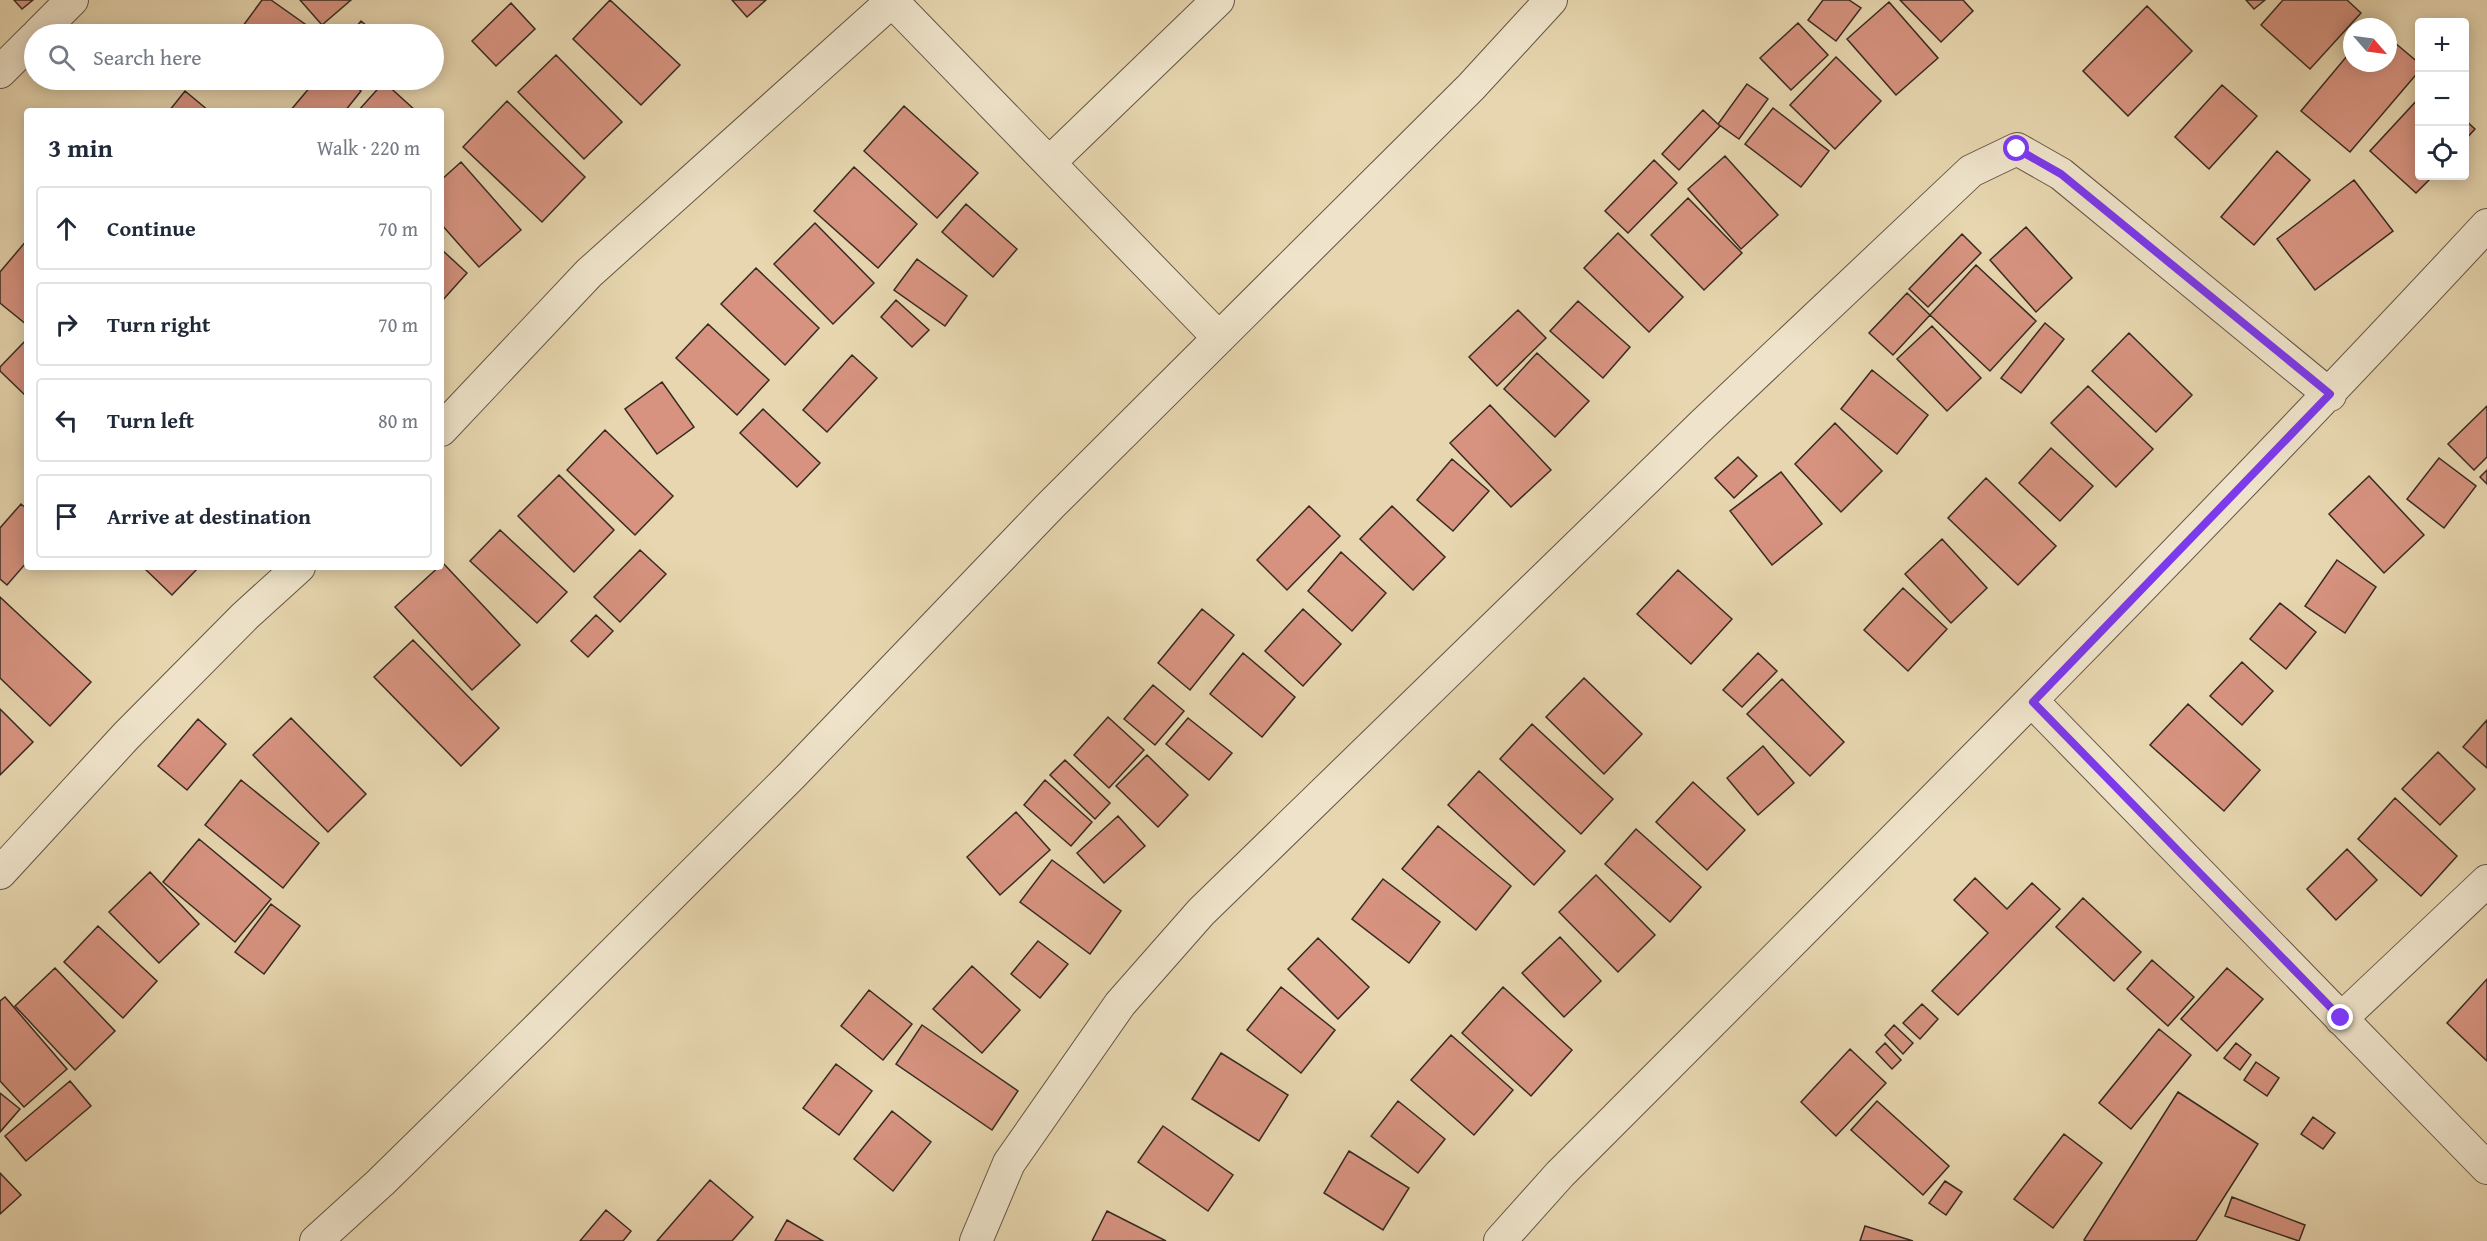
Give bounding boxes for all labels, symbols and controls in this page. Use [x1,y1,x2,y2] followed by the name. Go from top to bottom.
[2343,18,2397,72] north arrow
[2415,18,2469,180] map controls
[2415,18,2469,72] button: +
[24,24,444,90] search box
[45,41,78,74] icon: search
[93,41,202,73] text: Search here
[2415,72,2469,126] button: −
[2415,126,2469,180] button: locate
[48,128,113,167] text: 3 min
[317,133,420,162] text: Walk · 220 m
[2003,135,2029,161] route start
[50,212,83,245] icon: ahead
[107,212,196,244] text: Continue
[378,214,418,243] text: 70 m
[50,308,83,341] icon: right
[107,308,210,340] text: Turn right
[378,310,418,339] text: 70 m
[50,404,83,437] icon: left
[107,404,194,436] text: Turn left
[378,406,418,435] text: 80 m
[50,500,83,533] icon: arrive
[107,500,311,532] text: Arrive at destination
[2327,1004,2353,1030] route end

